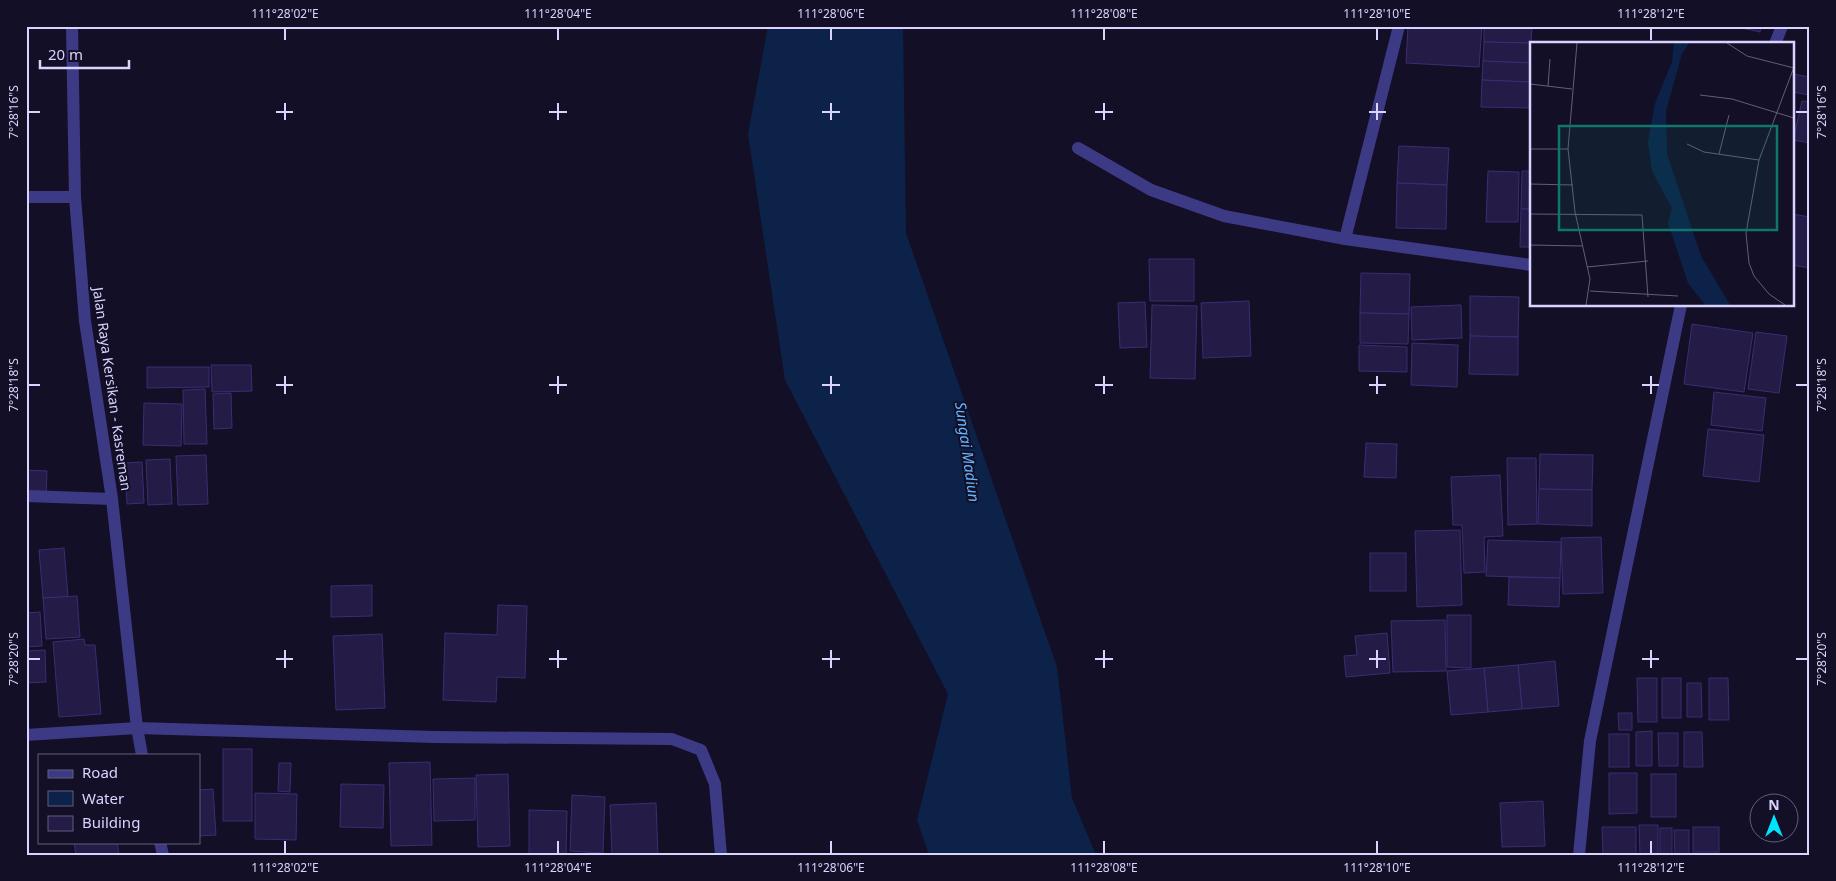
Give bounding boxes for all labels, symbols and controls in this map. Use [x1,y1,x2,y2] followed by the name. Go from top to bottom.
[251,5,319,22] text: 111°28'02"E
[524,5,592,22] text: 111°28'04"E
[797,5,865,22] text: 111°28'06"E
[1070,5,1138,22] text: 111°28'08"E
[1343,5,1411,22] text: 111°28'10"E
[1617,5,1685,22] text: 111°28'12"E
[40,38,129,70] scale bar
[1530,42,1794,306] inset map
[48,44,83,64] text: 20 m
[5,85,22,139] text: 7°28'16"S
[1813,85,1830,139] text: 7°28'16"S
[89,284,136,492] street label: Jalan Raya Kersikan - Kasreman
[5,358,22,412] text: 7°28'18"S
[1813,358,1830,412] text: 7°28'18"S
[951,400,985,503] water label: Sungai Madiun
[5,632,22,686] text: 7°28'20"S
[1813,632,1830,686] text: 7°28'20"S
[38,754,200,844] legend
[82,762,118,782] text: Road
[82,788,124,808] text: Water
[1748,794,1798,844] north arrow
[1768,795,1780,814] text: N
[82,812,140,832] text: Building
[251,859,319,876] text: 111°28'02"E
[524,859,592,876] text: 111°28'04"E
[797,859,865,876] text: 111°28'06"E
[1070,859,1138,876] text: 111°28'08"E
[1343,859,1411,876] text: 111°28'10"E
[1617,859,1685,876] text: 111°28'12"E

